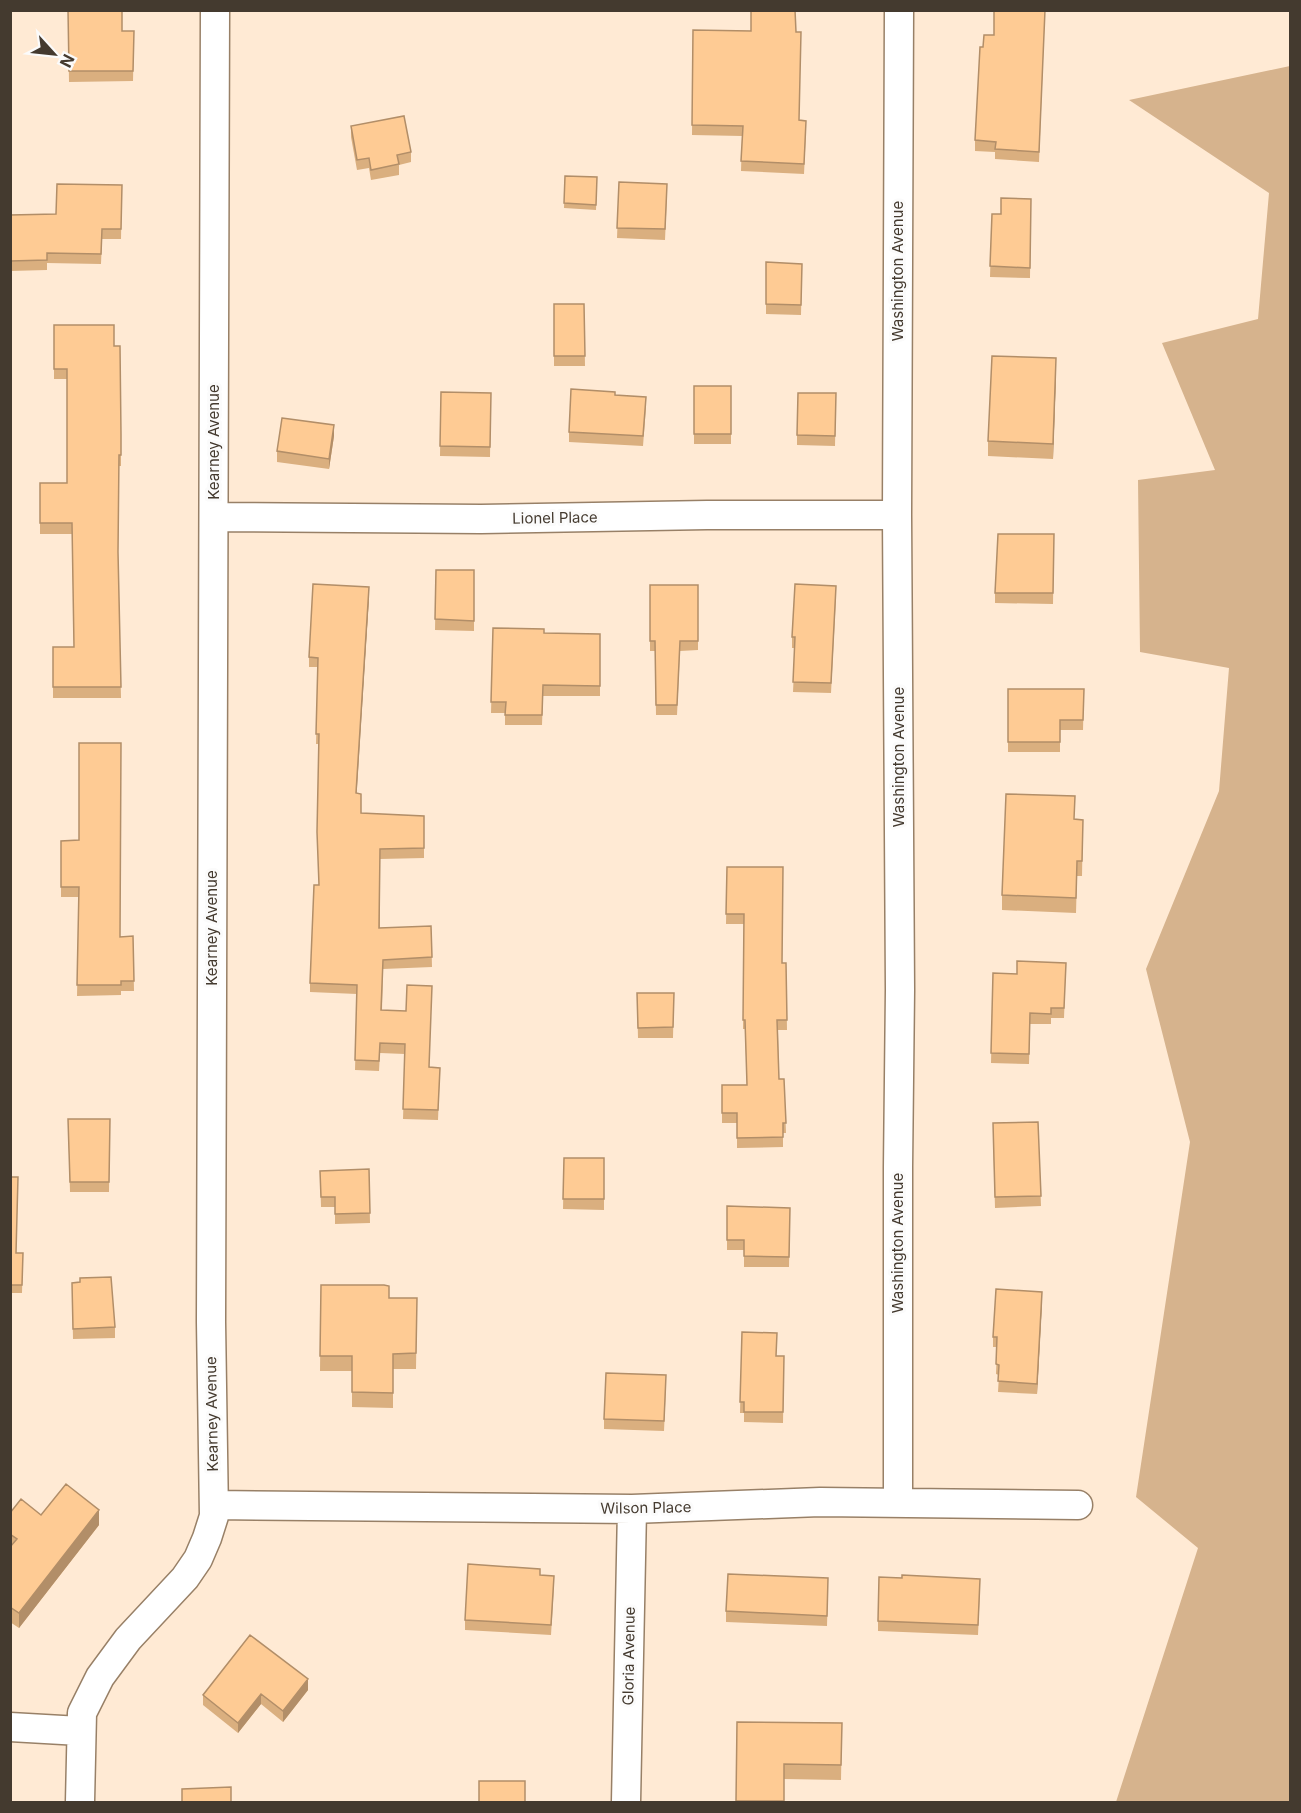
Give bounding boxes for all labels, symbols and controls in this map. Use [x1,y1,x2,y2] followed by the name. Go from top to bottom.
[24,24,84,84] north arrow
[56,51,79,71] text: N
[888,201,907,341] street label: Washington Avenue
[204,384,223,500] street label: Kearney Avenue
[512,507,598,528] street label: Lionel Place
[889,687,908,827] street label: Washington Avenue
[202,870,221,986] street label: Kearney Avenue
[888,1173,907,1313] street label: Washington Avenue
[201,1356,222,1472] street label: Kearney Avenue
[600,1497,692,1518] street label: Wilson Place
[618,1606,639,1705] street label: Gloria Avenue

